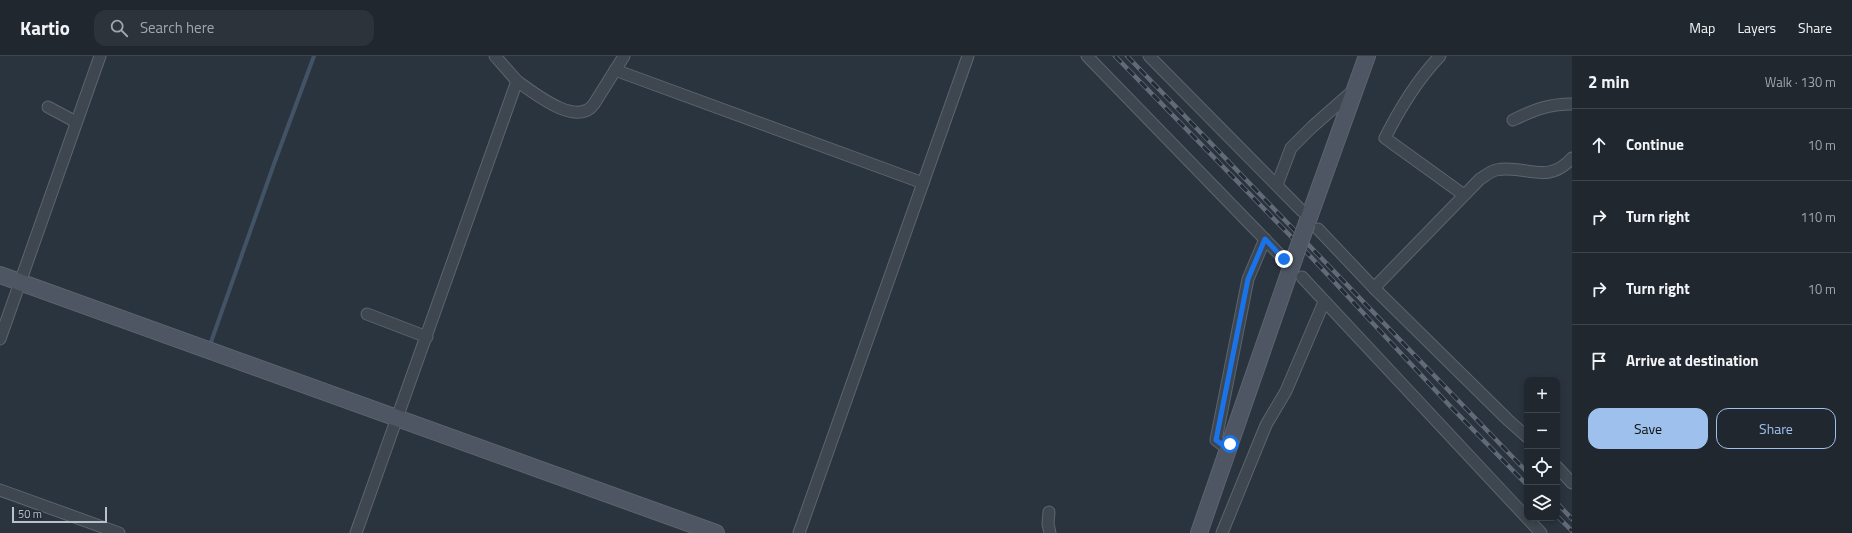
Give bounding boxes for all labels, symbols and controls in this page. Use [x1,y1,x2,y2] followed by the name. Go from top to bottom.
[94,10,374,46] search box
[20,13,70,42] text: Kartio
[140,16,214,39] text: Search here
[108,17,130,39] icon: search
[1689,17,1715,38] text: Map
[1737,17,1776,38] text: Layers
[1798,17,1832,38] text: Share
[1588,69,1629,95] text: 2 min
[1765,72,1836,92] text: Walk · 130 m
[1626,133,1684,156] text: Continue
[1588,134,1610,156] icon: ahead
[1808,135,1836,155] text: 10 m
[1626,205,1690,228] text: Turn right
[1588,206,1610,228] icon: right
[1800,207,1836,227] text: 110 m
[1275,250,1293,268] route end
[1626,277,1690,300] text: Turn right
[1588,278,1610,300] icon: right
[1808,279,1836,299] text: 10 m
[1626,349,1759,372] text: Arrive at destination
[1588,350,1610,372] icon: arrive
[1524,377,1560,521] map controls
[1524,377,1560,413] button: +
[1588,408,1708,449] button: Save
[1716,408,1836,449] button: Share
[1524,413,1560,449] button: −
[1221,435,1239,453] route start
[1524,449,1560,485] button: locate
[1524,485,1560,521] button: layers
[12,505,107,524] scale bar
[18,506,42,522] text: 50 m

